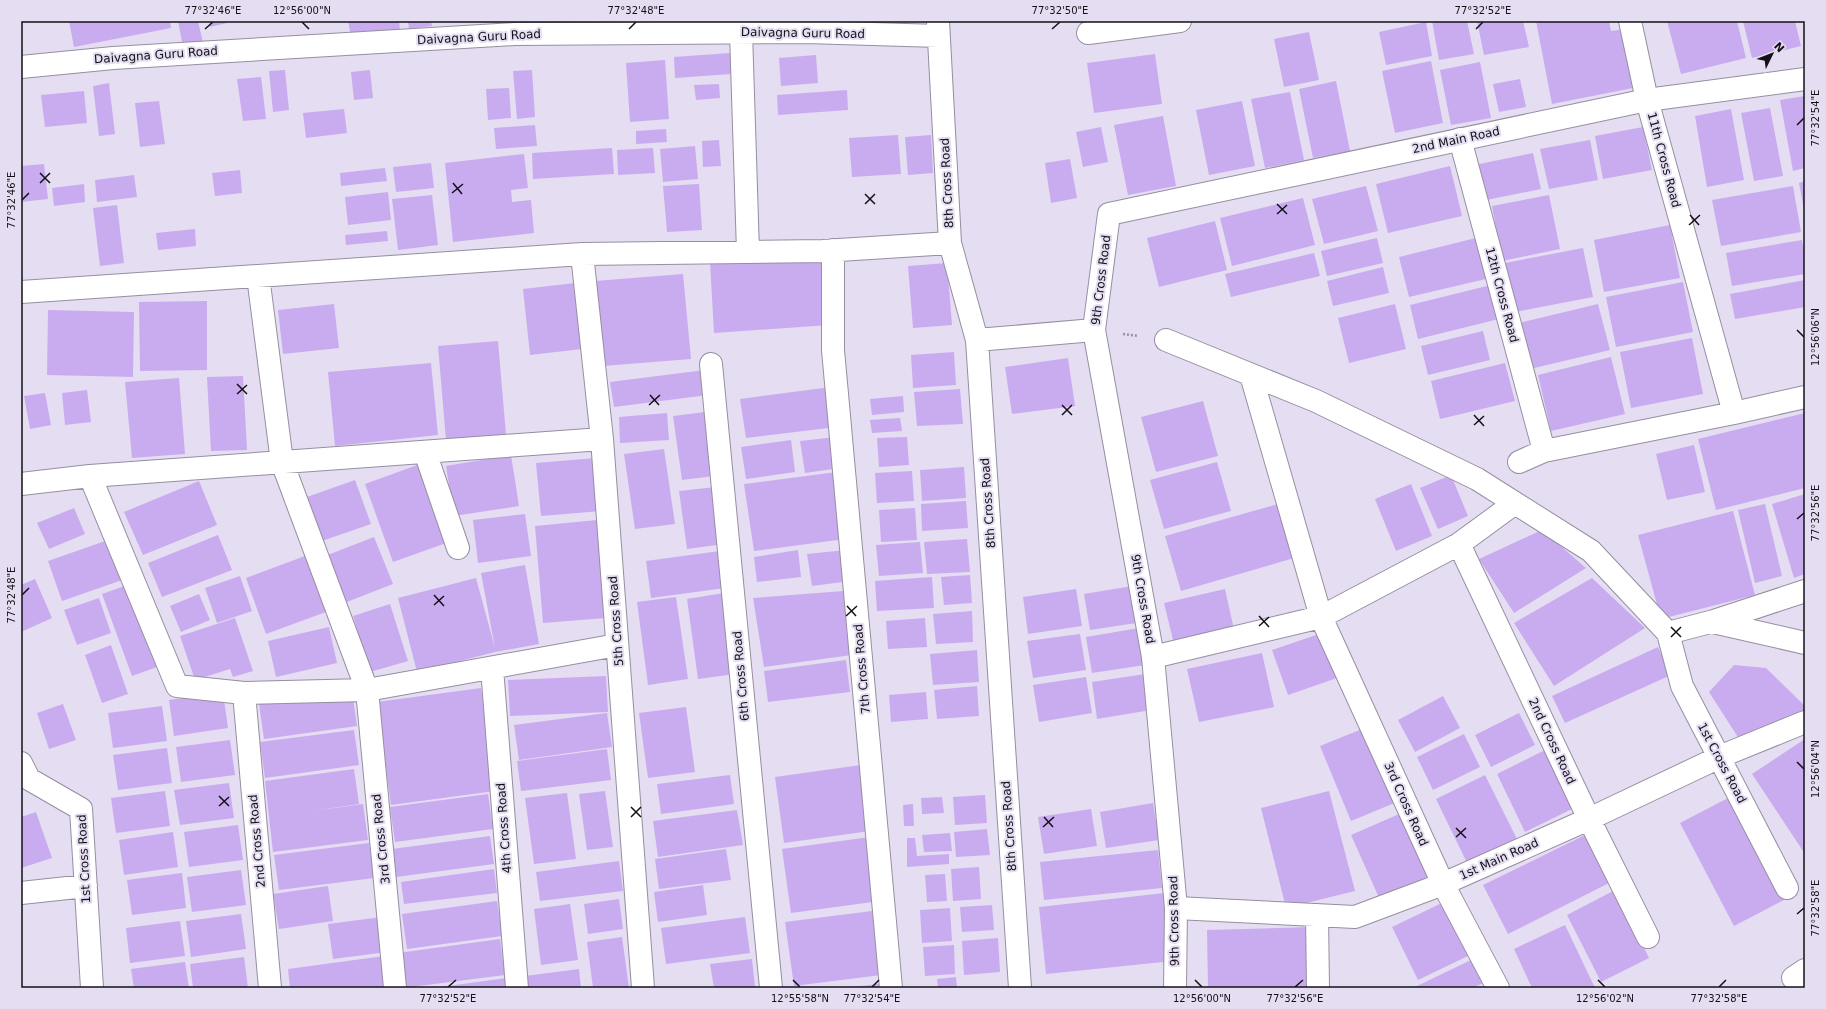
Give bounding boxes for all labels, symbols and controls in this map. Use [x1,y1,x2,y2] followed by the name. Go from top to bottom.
[185,5,241,16] text: 77°32'46"E
[273,5,331,16] text: 12°56'00"N
[608,5,664,16] text: 77°32'48"E
[1032,5,1088,16] text: 77°32'50"E
[1455,5,1511,16] text: 77°32'52"E
[741,25,865,41] street label: Daivagna Guru Road
[417,27,541,47] street label: Daivagna Guru Road
[1752,34,1792,74] north arrow
[1771,40,1787,55] text: N
[94,44,218,66] street label: Daivagna Guru Road
[1810,90,1821,146] text: 77°32'54"E
[1645,111,1683,209] street label: 11th Cross Road
[1411,124,1501,156] street label: 2nd Main Road
[938,137,956,229] street label: 8th Cross Road
[6,172,17,228] text: 77°32'46"E
[1089,234,1113,326] street label: 9th Cross Road
[1483,246,1521,344] street label: 12th Cross Road
[1810,308,1821,366] text: 12°56'06"N
[978,457,998,549] street label: 8th Cross Road
[1810,485,1821,541] text: 77°32'56"E
[1128,553,1158,645] street label: 9th Cross Road
[6,567,17,623] text: 77°32'48"E
[606,575,626,667] street label: 5th Cross Road
[851,623,873,715] street label: 7th Cross Road
[730,630,752,722] street label: 6th Cross Road
[1526,696,1578,786] street label: 2nd Cross Road
[1695,720,1749,806] street label: 1st Cross Road
[1810,740,1821,798] text: 12°56'04"N
[1381,760,1431,848] street label: 3rd Cross Road
[999,780,1019,872] street label: 8th Cross Road
[494,782,514,874] street label: 4th Cross Road
[369,793,393,885] street label: 3rd Cross Road
[246,794,268,888] street label: 2nd Cross Road
[75,814,93,904] street label: 1st Cross Road
[1457,835,1541,883] street label: 1st Main Road
[1166,876,1182,966] street label: 9th Cross Road
[1810,880,1821,936] text: 77°32'58"E
[420,993,476,1004] text: 77°32'52"E
[771,993,829,1004] text: 12°55'58"N
[844,993,900,1004] text: 77°32'54"E
[1173,993,1231,1004] text: 12°56'00"N
[1267,993,1323,1004] text: 77°32'56"E
[1576,993,1634,1004] text: 12°56'02"N
[1691,993,1747,1004] text: 77°32'58"E

